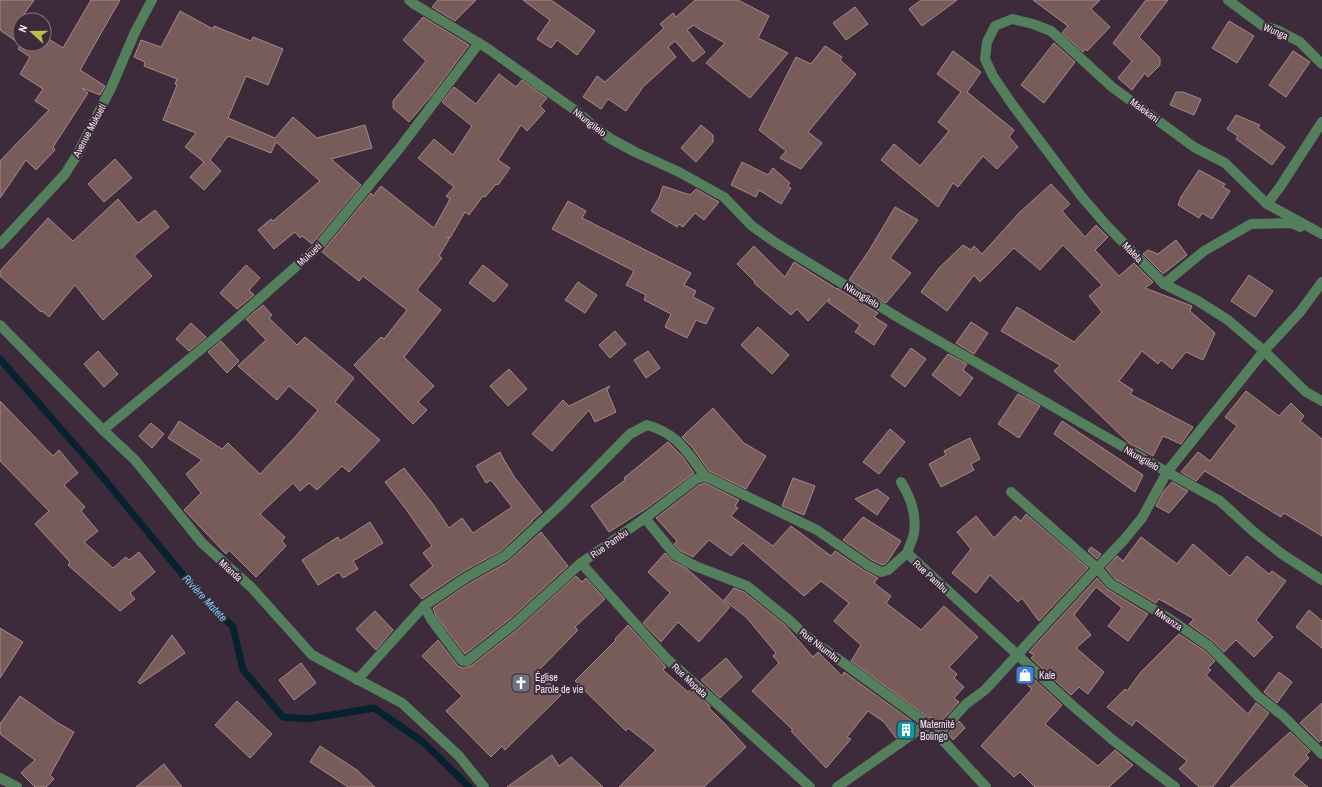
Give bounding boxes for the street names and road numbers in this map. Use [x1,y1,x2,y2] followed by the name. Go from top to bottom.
[1261,20,1291,43] street label: Wunga
[1127,95,1162,125] street label: Malekani
[69,101,109,160] street label: Avenue Mukueti
[570,105,609,140] street label: Nkungilelo
[1120,239,1146,266] street label: Malela
[294,240,324,269] street label: Mukueti
[842,280,882,311] street label: Nkungilelo
[1122,443,1162,474] street label: Nkungilelo
[588,526,631,561] street label: Rue Pambu
[216,556,246,585] street label: Mianda
[910,557,951,596] street label: Rue Pambu
[1152,605,1185,634] street label: Mwanza
[797,626,843,665] street label: Rue Nkumbu
[669,660,711,701] street label: Rue Mopata

